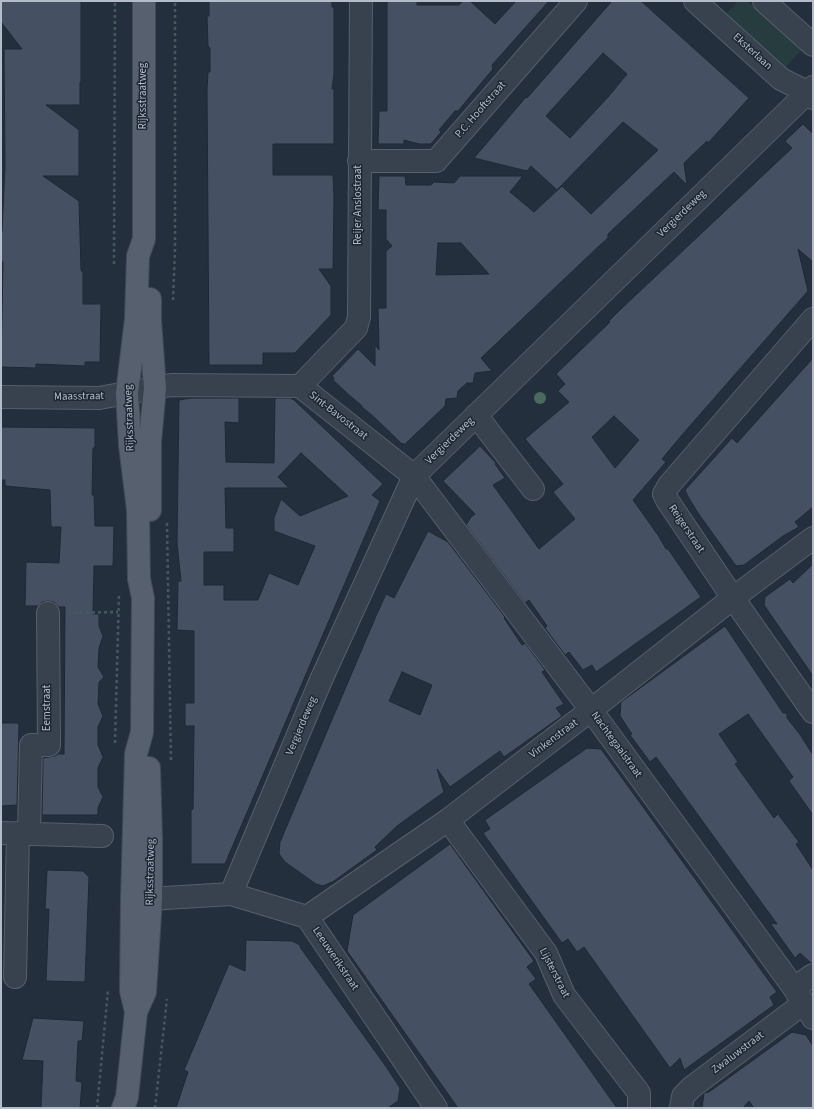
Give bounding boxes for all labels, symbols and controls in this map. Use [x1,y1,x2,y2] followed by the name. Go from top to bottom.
[730,31,774,73] street label: Eksterlaan
[137,63,151,129] street label: Rijksstraatweg
[453,79,509,141] street label: P.C. Hooftstraat
[352,165,366,245] street label: Reijer Anslostraat
[655,188,709,240] street label: Vergierdeweg
[122,384,138,452] street label: Rijksstraatweg
[306,389,370,443] street label: Sint-Bavostraat
[54,390,104,404] street label: Maasstraat
[423,415,477,467] street label: Vergierdeweg
[665,502,707,556] street label: Reigerstraat
[41,685,55,731] street label: Eemstraat
[284,695,320,757] street label: Vergierdeweg
[588,710,644,780] street label: Nachtegaalstraat
[527,716,581,762] street label: Vinkenstraat
[144,838,158,906] street label: Rijksstraatweg
[309,925,361,993] street label: Leeuwerikstraat
[536,946,572,1000] street label: Lijsterstraat
[709,1029,767,1077] street label: Zwaluwstraat

